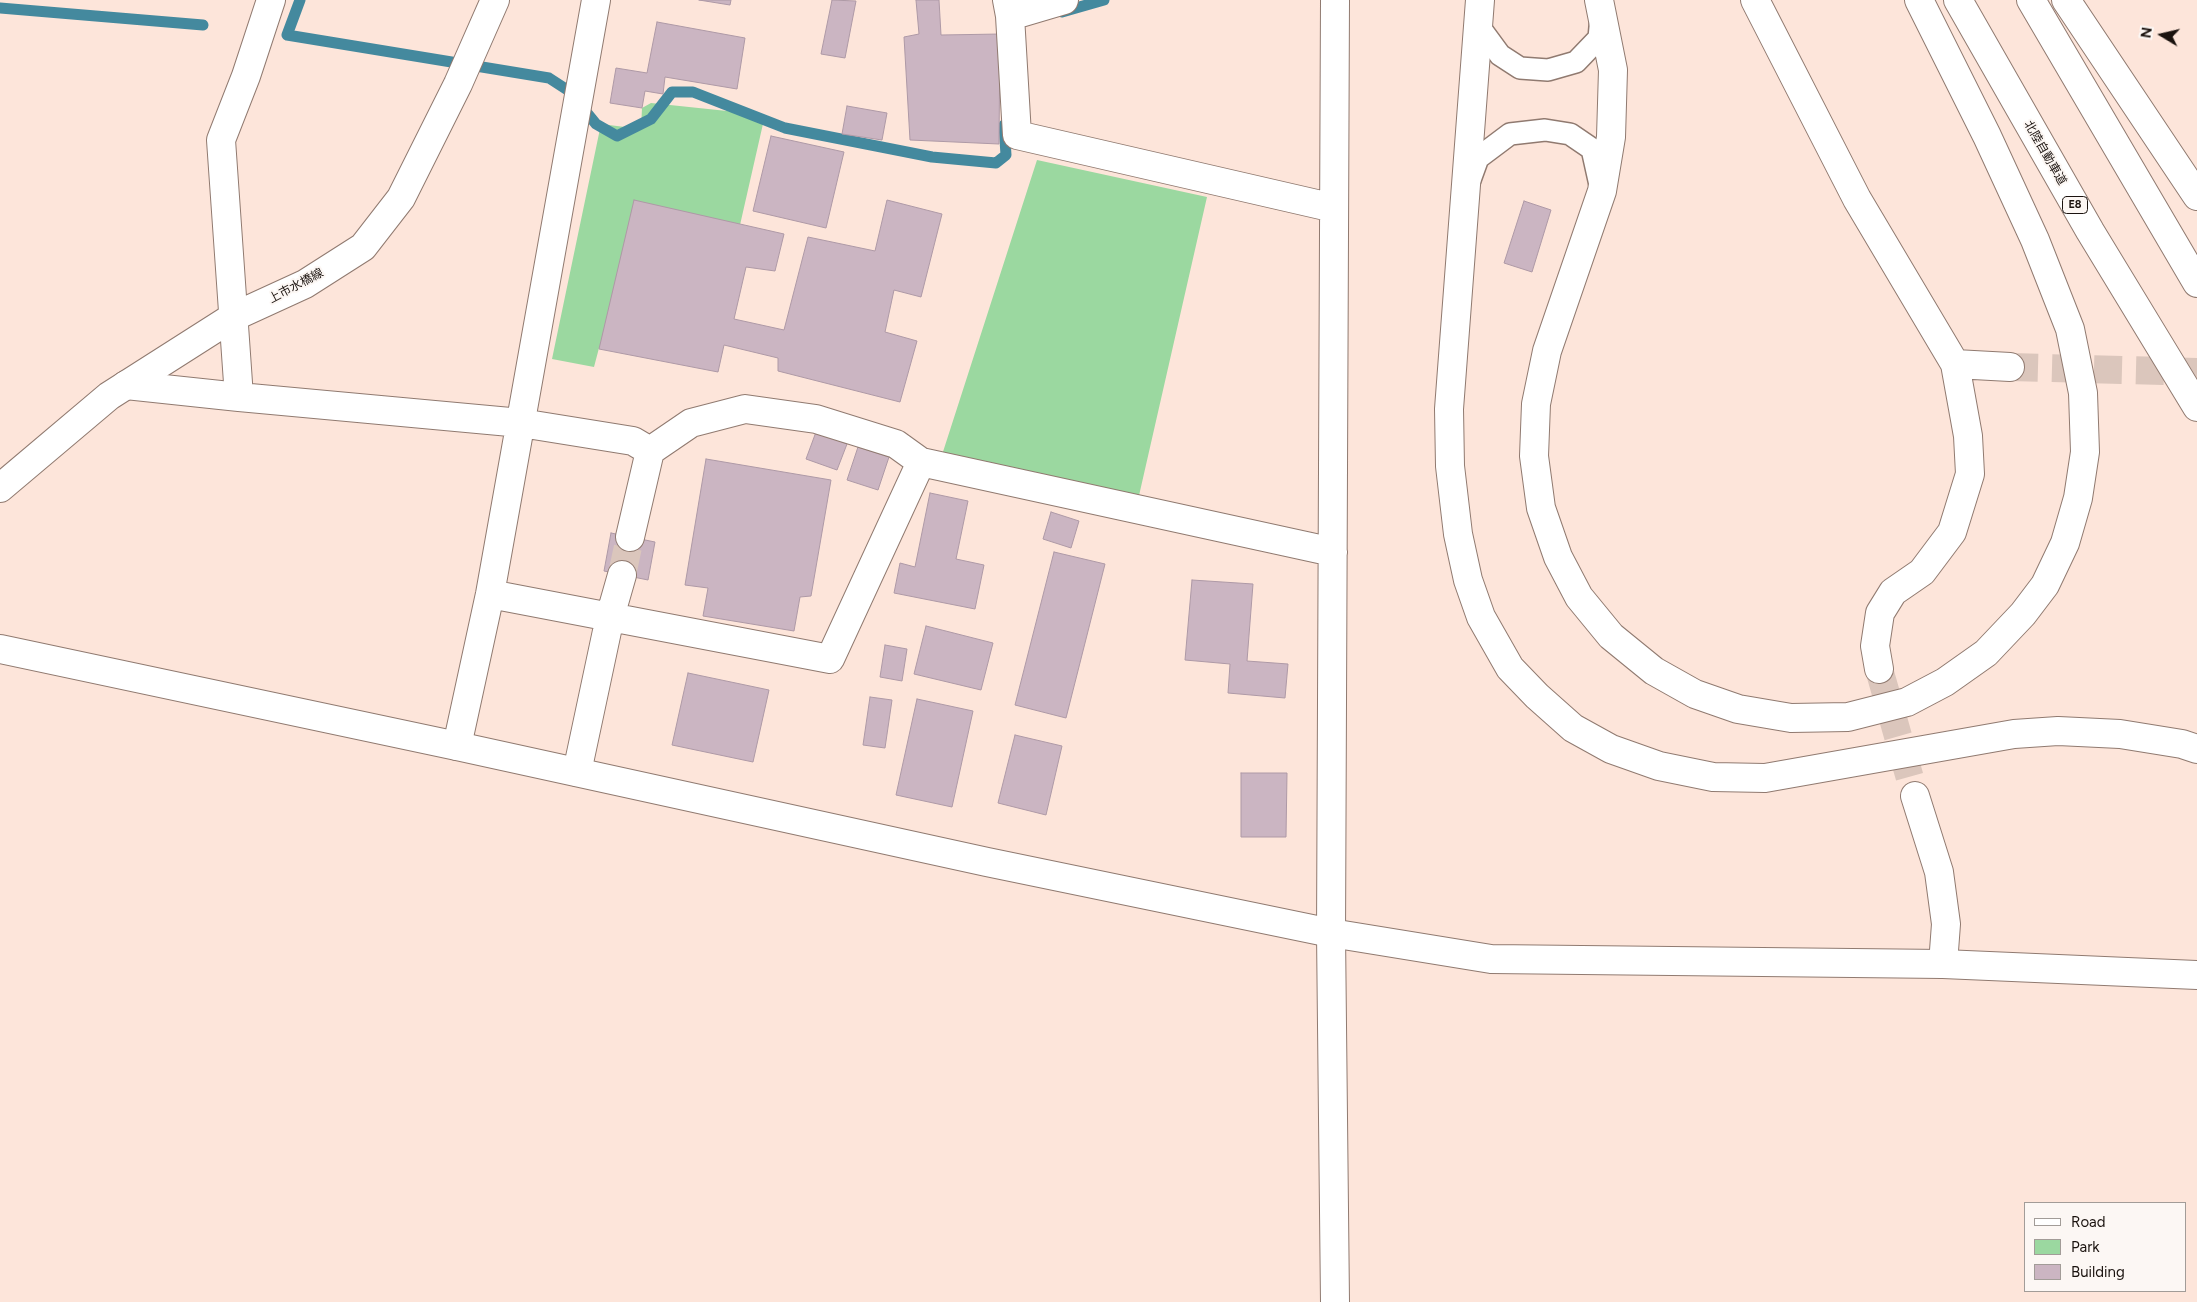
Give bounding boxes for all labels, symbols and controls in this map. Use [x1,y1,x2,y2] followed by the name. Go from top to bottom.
[2137,10,2187,60] north arrow
[2137,26,2156,39] text: N
[2021,118,2069,188] street label: 北陸自動車道
[2062,196,2088,214] road number: E8
[266,266,326,306] street label: 上市水橋線
[2024,1202,2187,1292] legend
[2071,1213,2106,1231] text: Road
[2071,1238,2100,1256] text: Park
[2071,1263,2125,1281] text: Building

